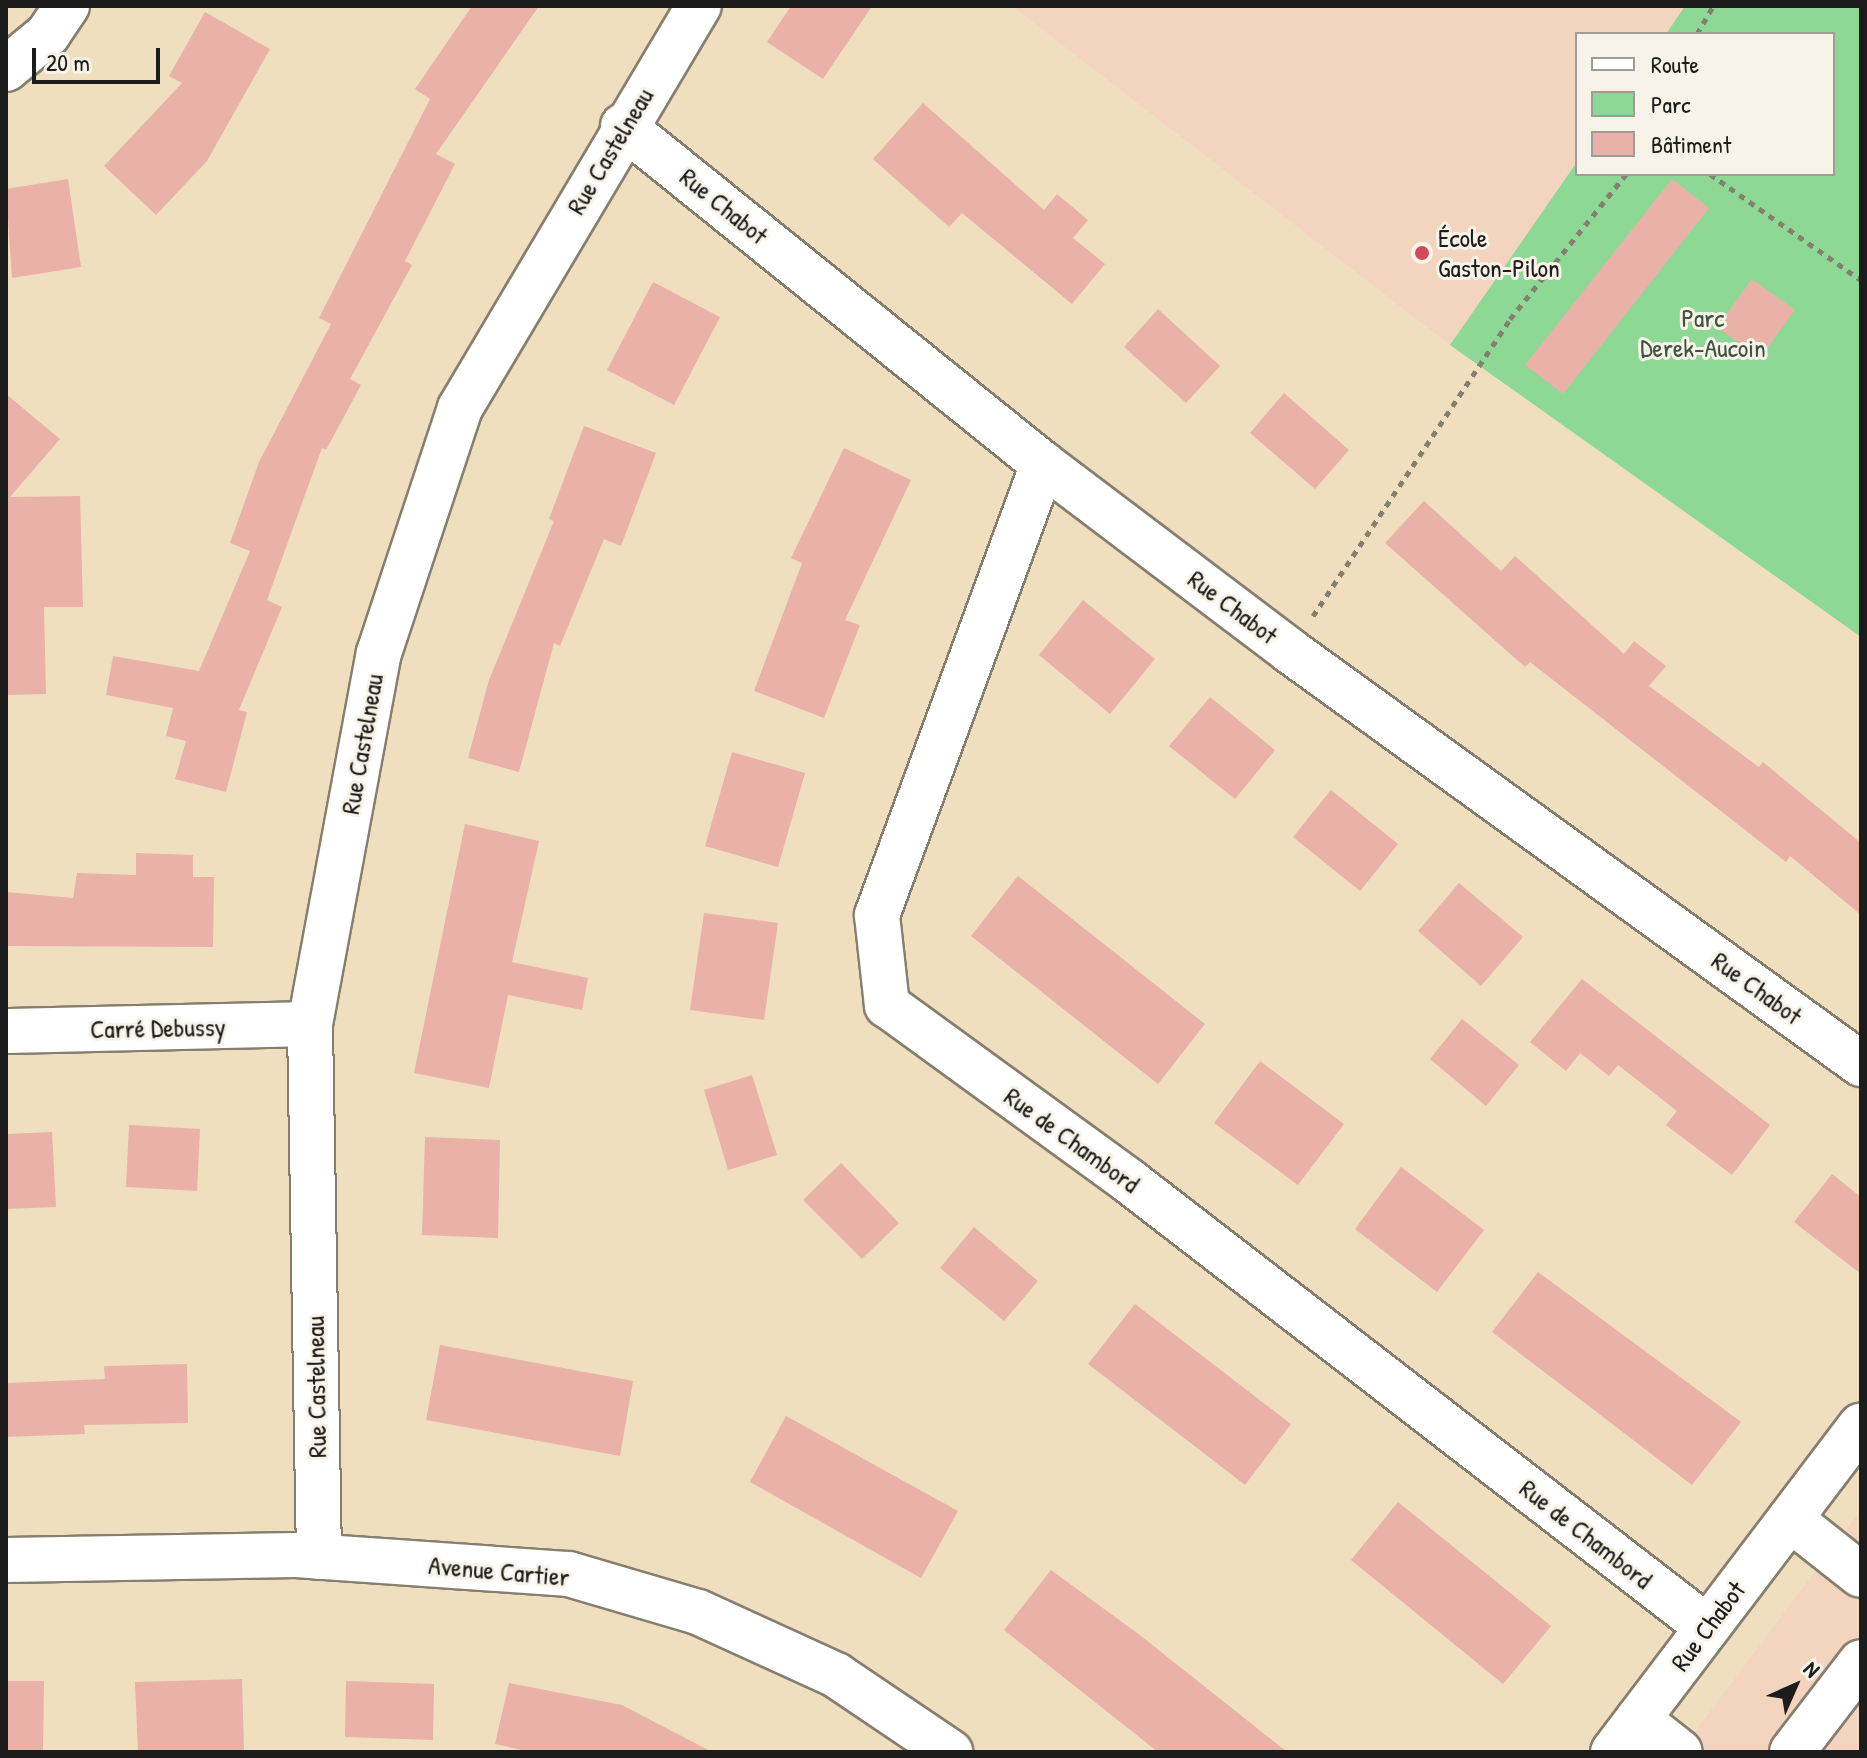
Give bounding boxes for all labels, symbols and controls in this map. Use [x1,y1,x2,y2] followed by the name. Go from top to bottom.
[36,32,164,82] scale bar
[1575,32,1835,176] legend
[46,46,90,78] text: 20 m
[1651,48,1699,80] text: Route
[560,82,660,220] street label: Rue Castelneau
[1651,88,1691,120] text: Parc
[1651,128,1731,160] text: Bâtiment
[674,161,774,251] street label: Rue Chabot
[1438,222,1560,284] place label: École Gaston-Pilon
[1413,244,1431,262] marker: École Gaston-Pilon
[1640,302,1766,364] park label: Parc Derek-Aucoin
[1182,563,1284,651] street label: Rue Chabot
[334,671,390,817] street label: Rue Castelneau
[1706,945,1808,1031] street label: Rue Chabot
[90,1011,226,1045] street label: Carré Debussy
[998,1081,1146,1199] street label: Rue de Chambord
[299,1316,333,1458] street label: Rue Castelneau
[1514,1473,1658,1595] street label: Rue de Chambord
[427,1549,571,1593] street label: Avenue Cartier
[1664,1575,1752,1677] street label: Rue Chabot
[1755,1646,1835,1726] north arrow
[1797,1654,1827,1684] text: N

